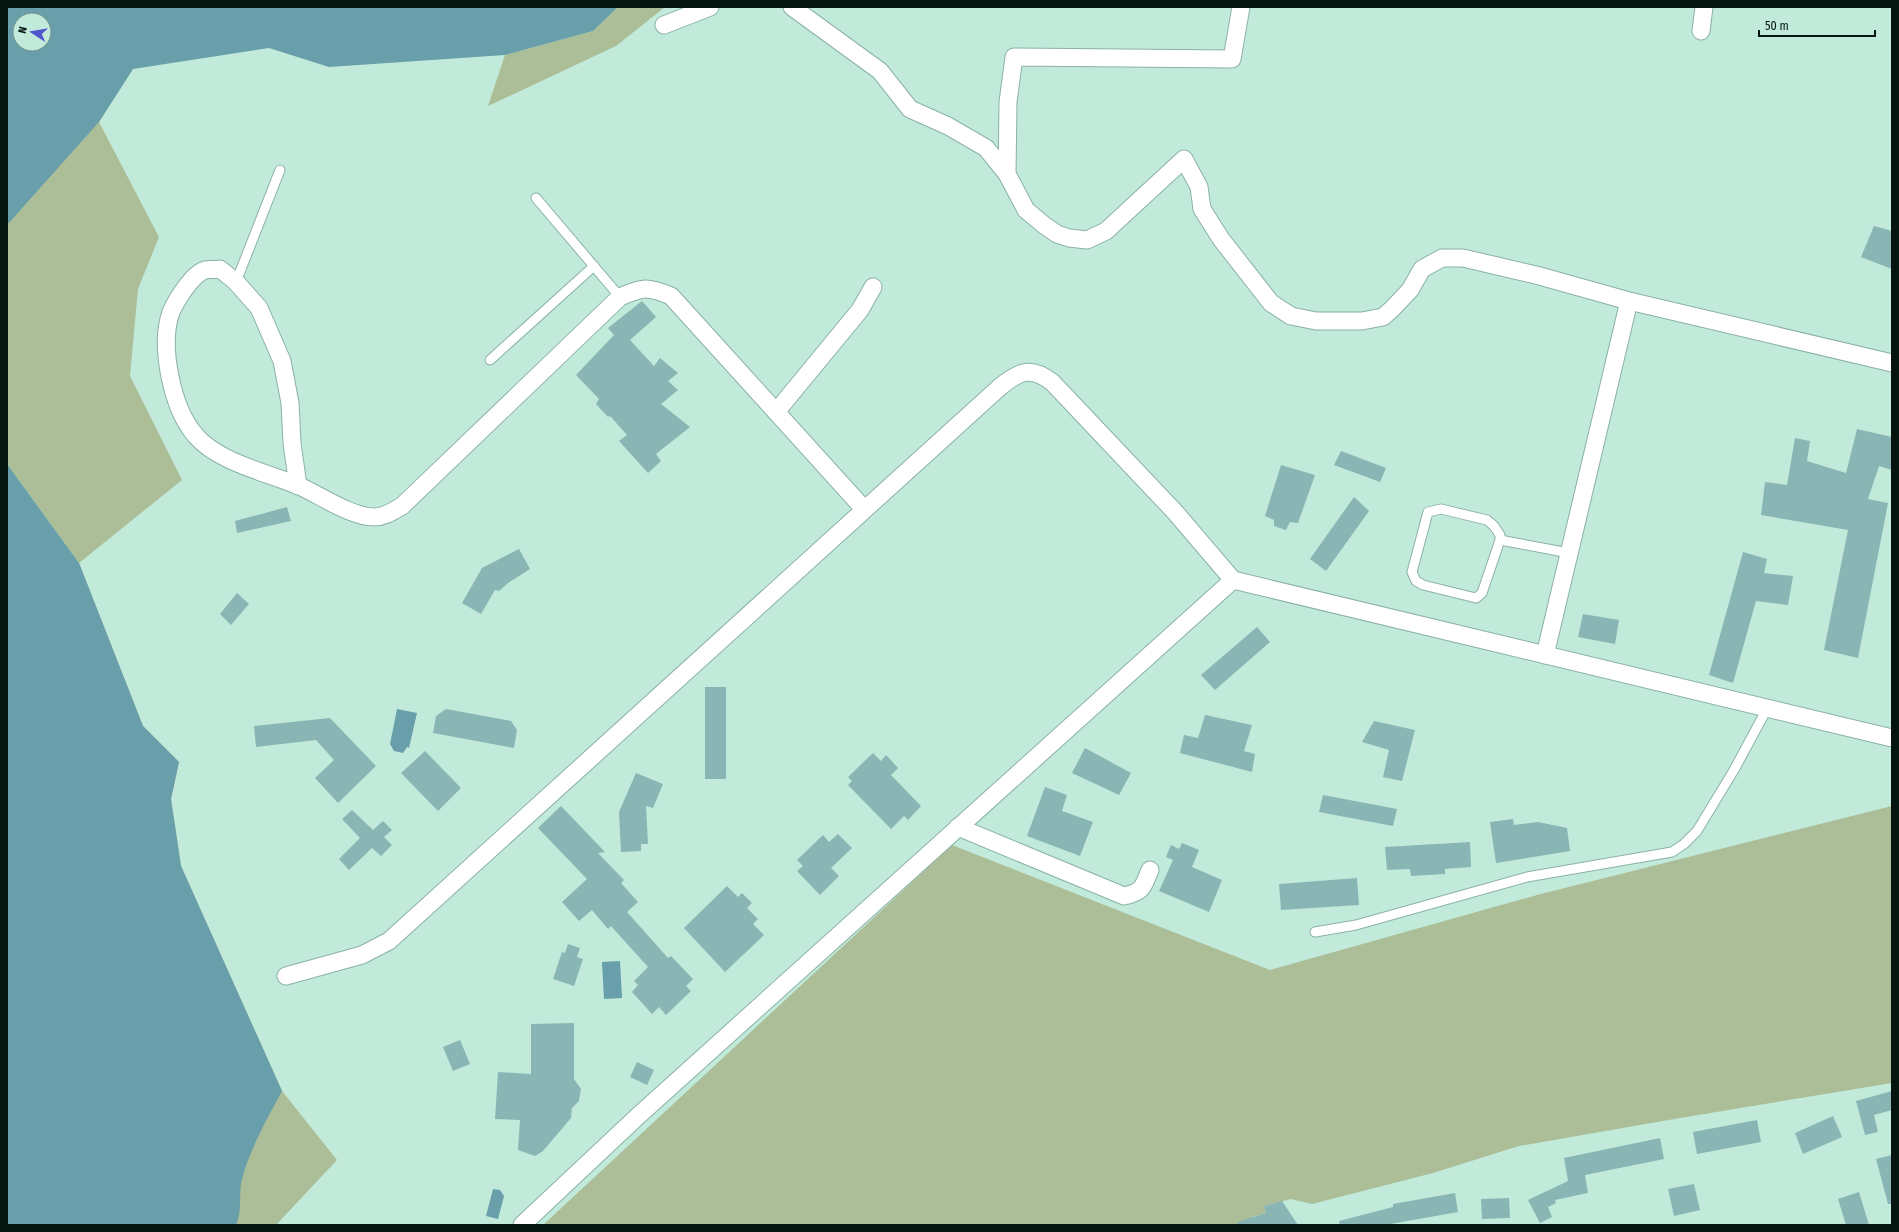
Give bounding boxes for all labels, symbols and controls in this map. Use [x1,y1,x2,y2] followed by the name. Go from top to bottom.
[12,12,52,52] north arrow
[1759,12,1875,38] scale bar
[1765,19,1789,33] text: 50 m
[16,25,30,35] text: N

